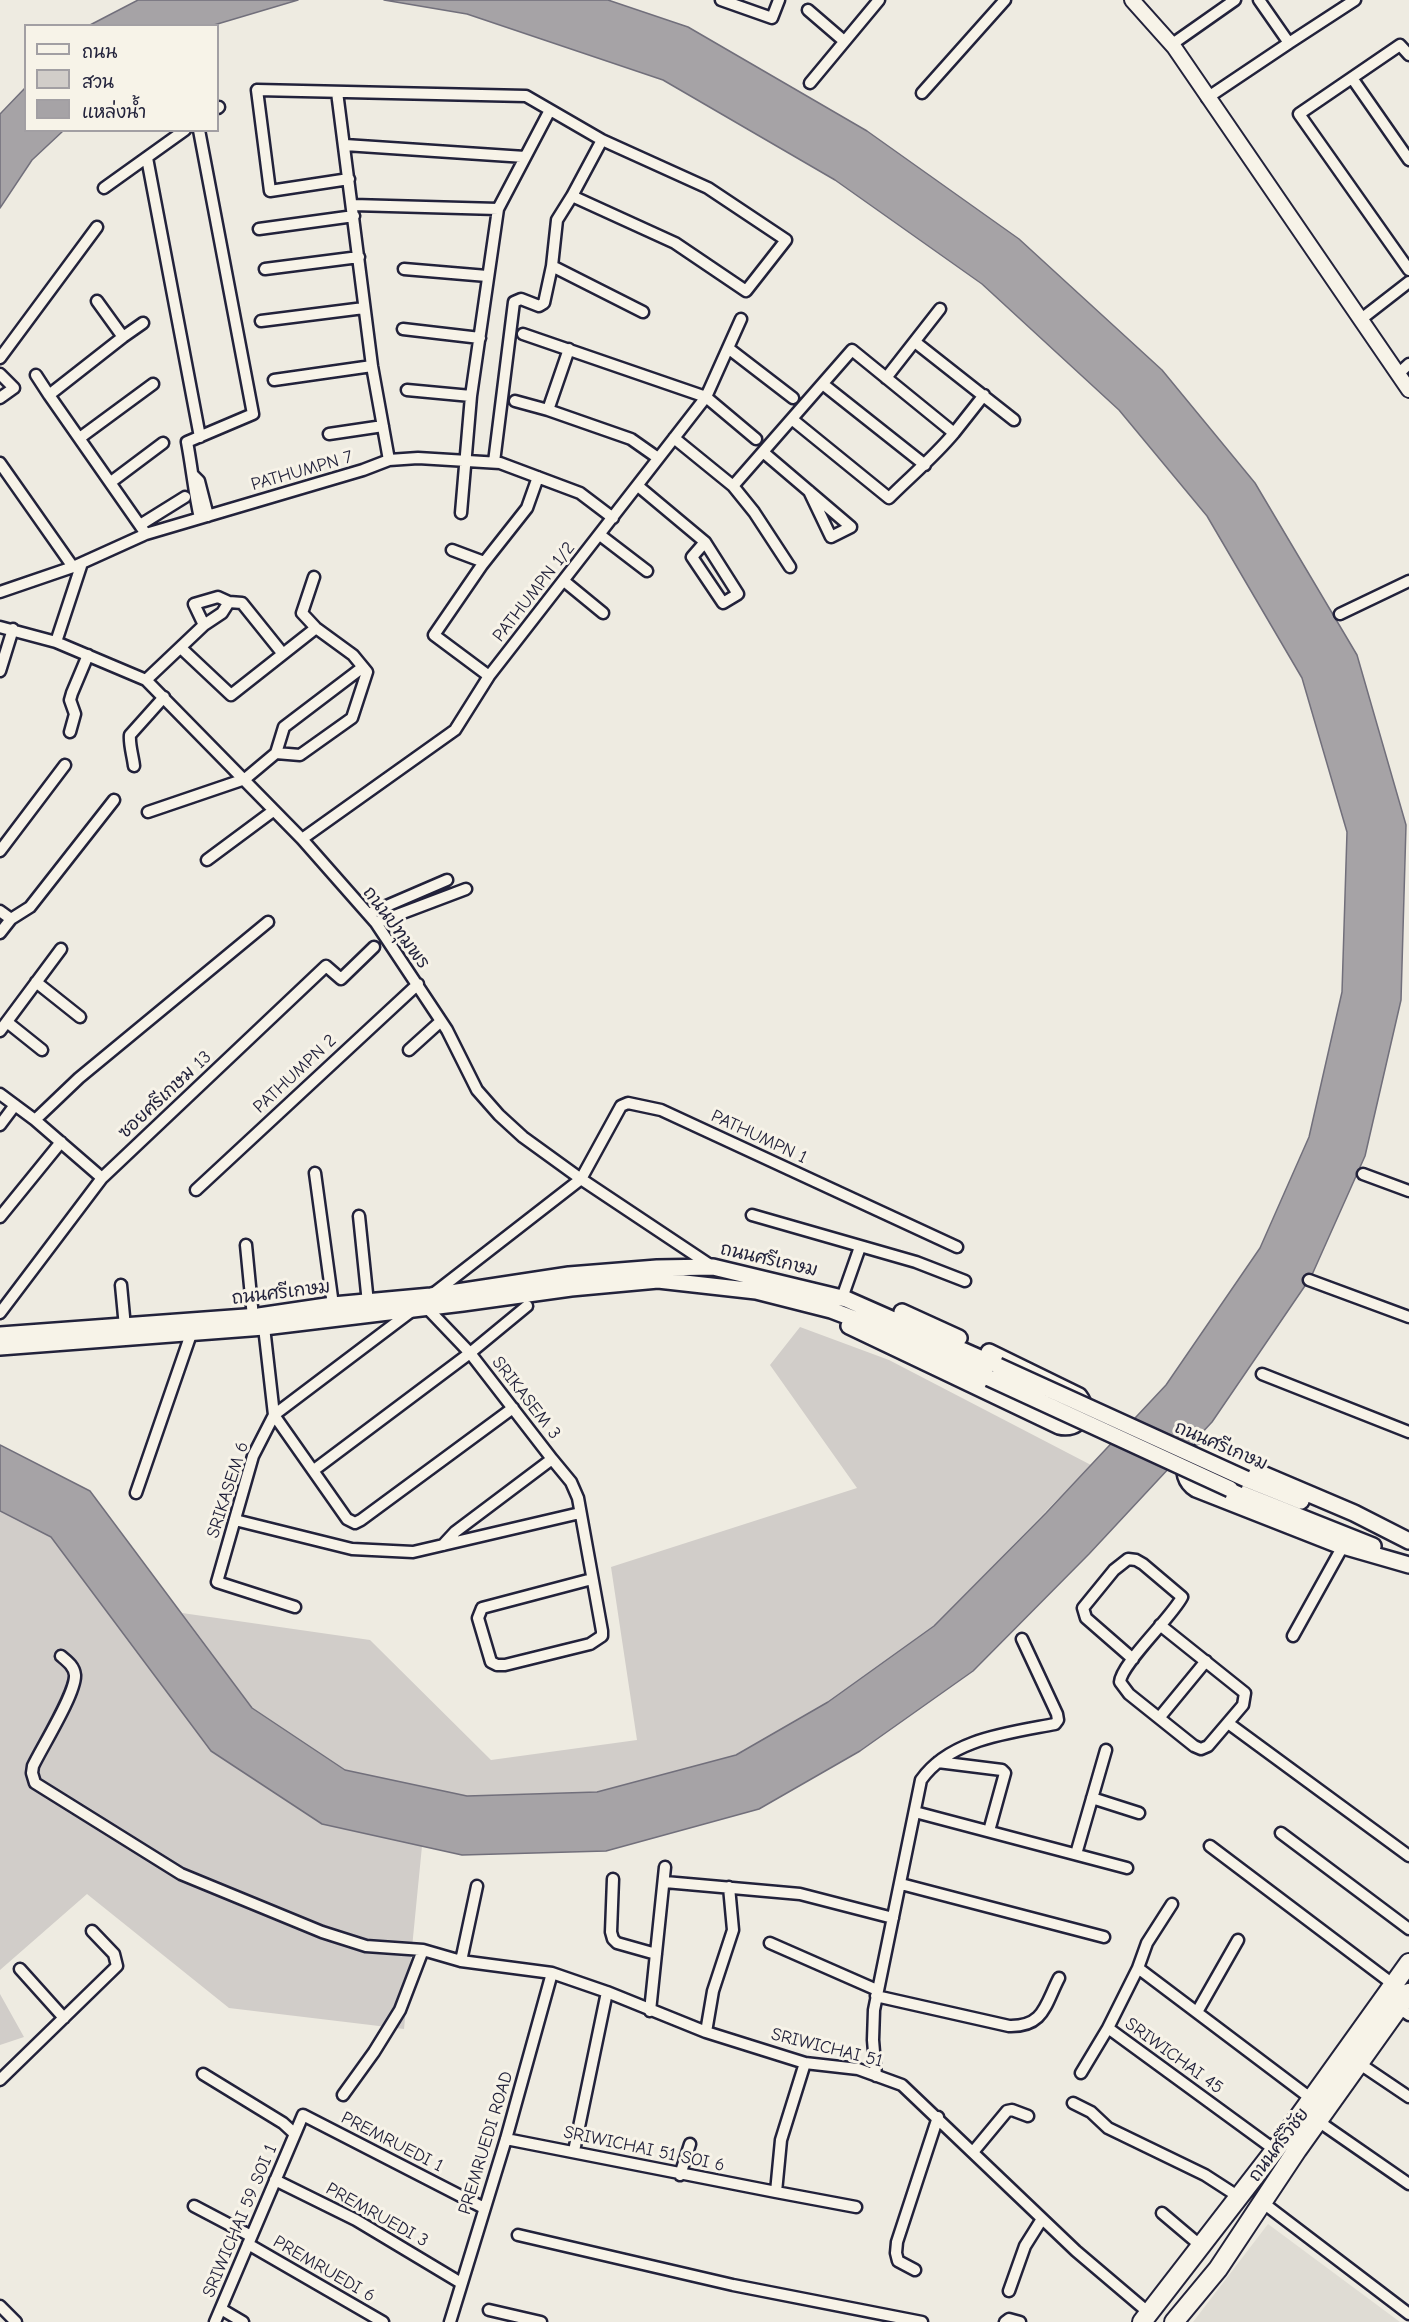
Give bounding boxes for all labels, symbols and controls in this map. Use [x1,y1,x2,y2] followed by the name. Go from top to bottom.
[24,24,219,132] legend
[82,42,117,63] text: ถนน
[82,72,114,93] text: สวน
[82,102,146,123] text: แหล่งน้ำ
[249,446,355,496] street label: PATHUMPN 7
[488,538,580,646] street label: PATHUMPN 1/2
[358,882,434,974] street label: ถนนปทุมพร
[249,1030,341,1118] street label: PATHUMPN 2
[114,1046,216,1144] street label: ซอยศรีเกษม 13
[708,1105,810,1169] street label: PATHUMPN 1
[718,1238,820,1282] street label: ถนนศรีเกษม
[230,1276,332,1310] street label: ถนนศรีเกษม
[487,1352,565,1444] street label: SRIKASEM 3
[1171,1417,1271,1475] street label: ถนนศรีเกษม
[202,1439,254,1541] street label: SRIKASEM 6
[1121,2013,1227,2099] street label: SRIWICHAI 45
[769,2024,885,2072] street label: SRIWICHAI 51
[454,2069,518,2217] street label: PREMRUEDI ROAD
[1244,2104,1314,2186] street label: ถนนศรีวิชัย
[337,2107,447,2177] street label: PREMRUEDI 1
[561,2121,727,2177] street label: SRIWICHAI 51 SOI 6
[198,2141,282,2301] street label: SRIWICHAI 59 SOI 1
[322,2178,432,2252] street label: PREMRUEDI 3
[269,2231,379,2307] street label: PREMRUEDI 6

